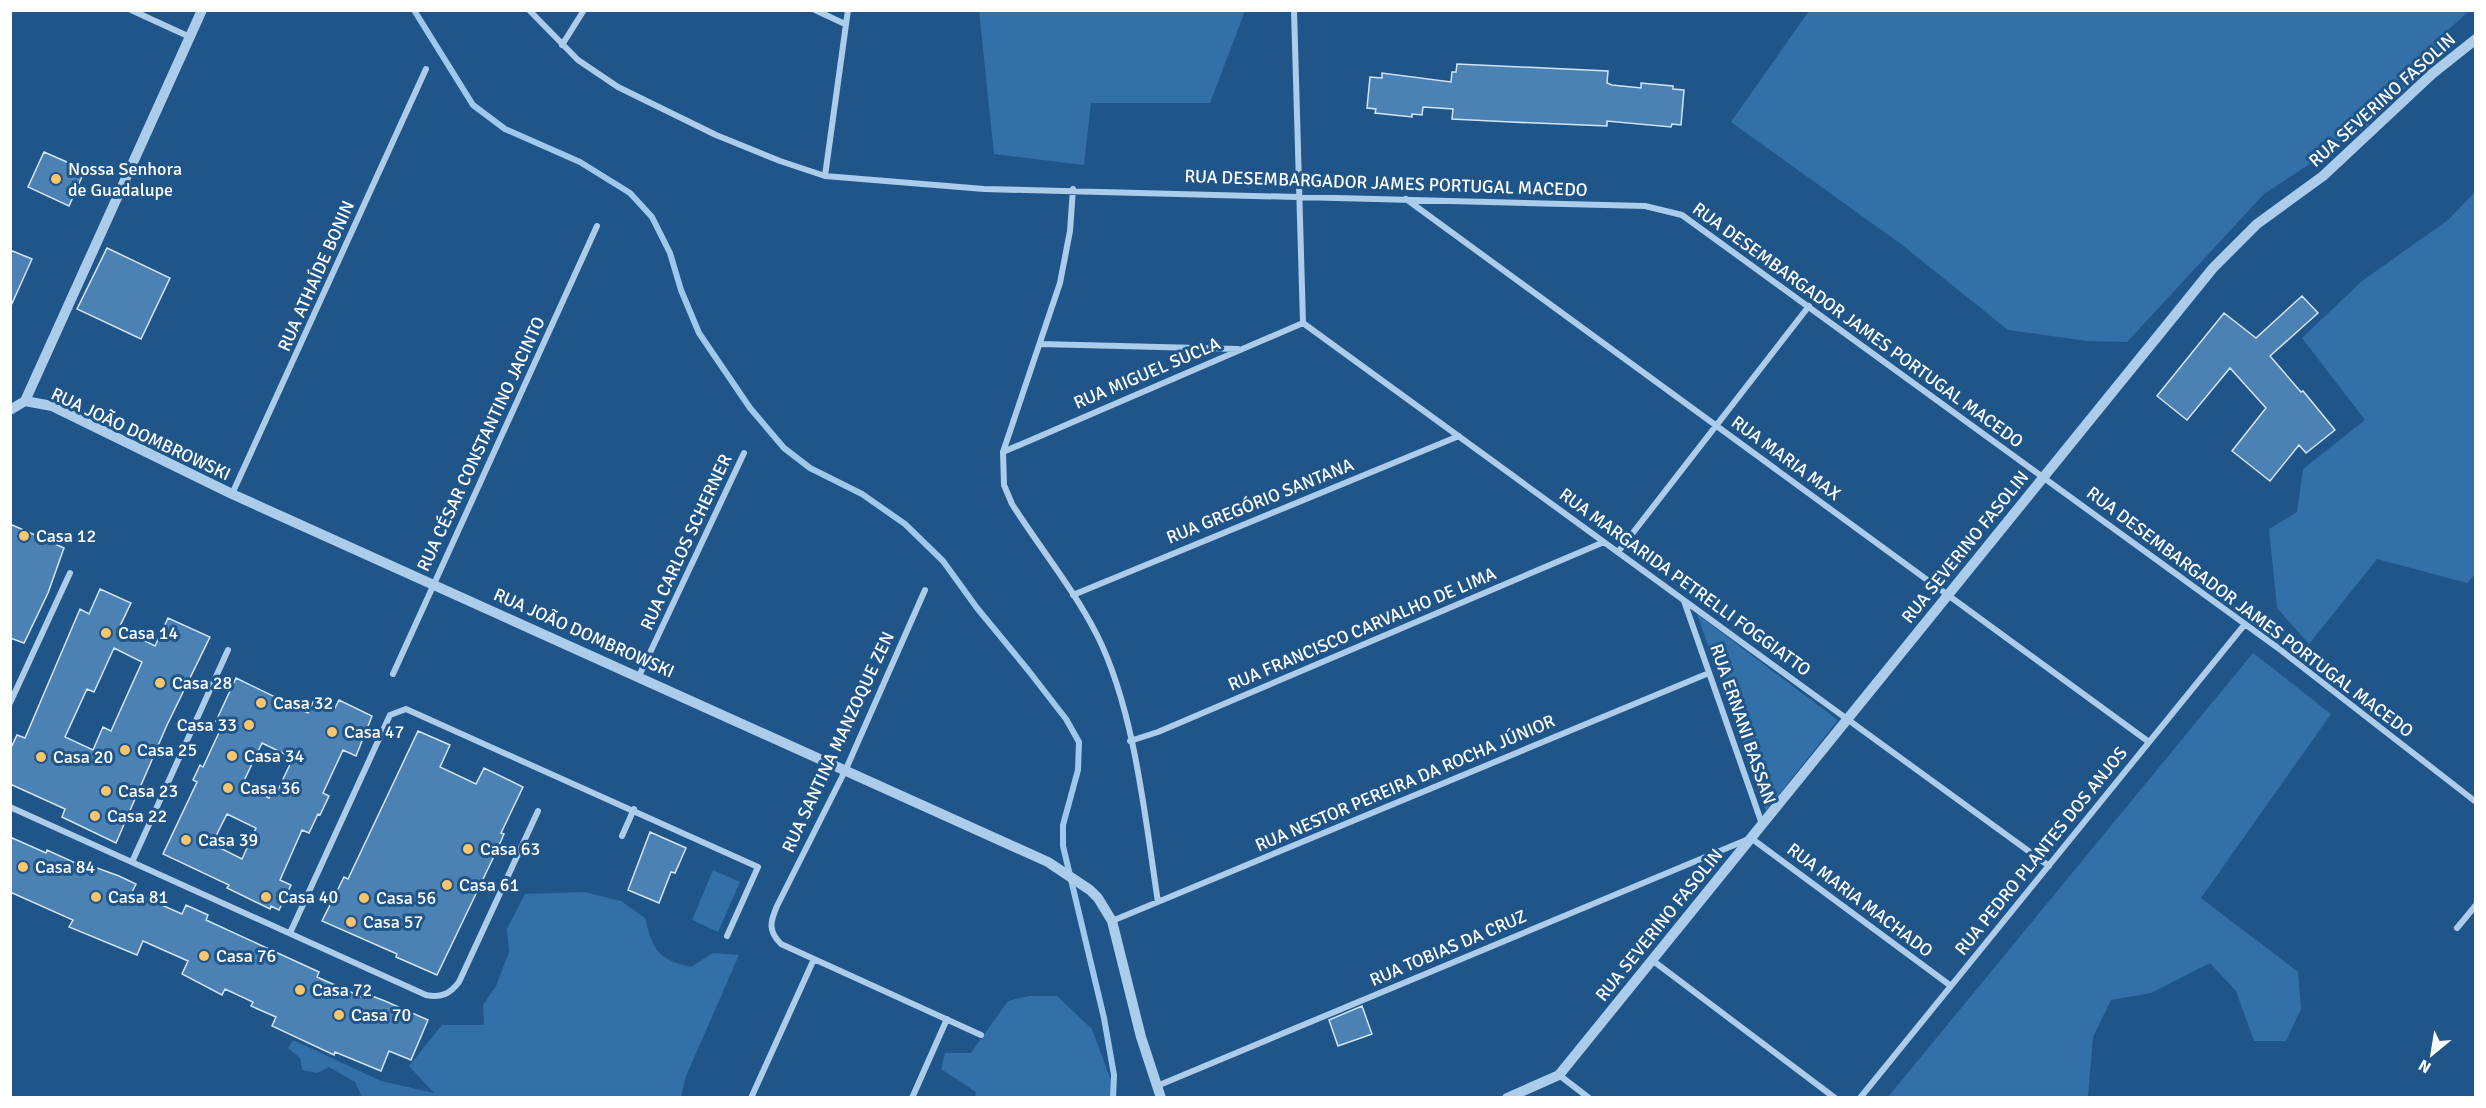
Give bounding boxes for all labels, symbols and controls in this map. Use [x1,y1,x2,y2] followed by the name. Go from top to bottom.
[2304,28,2460,172] street label: RUA SEVERINO FASOLIN
[68,158,182,201] place label: Nossa Senhora de Guadalupe
[1184,165,1588,201] street label: RUA DESEMBARGADOR JAMES PORTUGAL MACEDO
[49,172,63,186] marker: Nossa Senhora de Guadalupe
[273,197,359,355] street label: RUA ATHAÍDE BONIN
[1688,198,2028,452] street label: RUA DESEMBARGADOR JAMES PORTUGAL MACEDO
[412,313,550,575] street label: RUA CÉSAR CONSTANTINO JACINTO
[1070,332,1224,414] street label: RUA MIGUEL SUCLA
[48,383,234,485] street label: RUA JOÃO DOMBROWSKI
[1727,411,1845,505] street label: RUA MARIA MAX
[636,450,737,634] street label: RUA CARLOS SCHERNER
[1163,453,1357,549] street label: RUA GREGÓRIO SANTANA
[1897,466,2033,628] street label: RUA SEVERINO FASOLIN
[2082,482,2418,742] street label: RUA DESEMBARGADOR JAMES PORTUGAL MACEDO
[1555,483,1815,681] street label: RUA MARGARIDA PETRELLI FOGGIATTO
[36,525,96,547] place label: Casa 12
[17,529,31,543] marker: Casa 12
[1225,562,1499,696] street label: RUA FRANCISCO CARVALHO DE LIMA
[490,583,678,683] street label: RUA JOÃO DOMBROWSKI
[118,622,179,644] place label: Casa 14
[99,626,113,640] marker: Casa 14
[777,628,899,856] street label: RUA SANTINA MANZOQUE ZEN
[1705,641,1781,807] street label: RUA ERNANI BASSAN
[172,672,232,694] place label: Casa 28
[153,676,167,690] marker: Casa 28
[273,692,333,714] place label: Casa 32
[254,696,268,710] marker: Casa 32
[1252,710,1558,856] street label: RUA NESTOR PEREIRA DA ROCHA JÚNIOR
[177,714,237,736] place label: Casa 33
[242,718,256,732] marker: Casa 33
[344,721,404,743] place label: Casa 47
[325,725,339,739] marker: Casa 47
[137,739,197,761] place label: Casa 25
[1950,742,2132,960] street label: RUA PEDRO PLANTES DOS ANJOS
[118,743,132,757] marker: Casa 25
[244,745,305,767] place label: Casa 34
[53,746,113,768] place label: Casa 20
[225,749,239,763] marker: Casa 34
[34,750,48,764] marker: Casa 20
[240,777,300,799] place label: Casa 36
[118,780,178,802] place label: Casa 23
[221,781,235,795] marker: Casa 36
[99,784,113,798] marker: Casa 23
[107,805,167,827] place label: Casa 22
[88,809,102,823] marker: Casa 22
[198,829,258,851] place label: Casa 39
[179,833,193,847] marker: Casa 39
[480,838,540,860] place label: Casa 63
[1783,838,1937,962] street label: RUA MARIA MACHADO
[461,842,475,856] marker: Casa 63
[1591,844,1727,1006] street label: RUA SEVERINO FASOLIN
[35,856,96,878] place label: Casa 84
[16,860,30,874] marker: Casa 84
[459,874,519,896] place label: Casa 61
[440,878,454,892] marker: Casa 61
[108,886,168,908] place label: Casa 81
[278,886,338,908] place label: Casa 40
[376,887,436,909] place label: Casa 56
[89,890,103,904] marker: Casa 81
[259,890,273,904] marker: Casa 40
[357,891,371,905] marker: Casa 56
[1366,905,1530,991] street label: RUA TOBIAS DA CRUZ
[363,911,423,933] place label: Casa 57
[344,915,358,929] marker: Casa 57
[216,945,276,967] place label: Casa 76
[197,949,211,963] marker: Casa 76
[312,979,372,1001] place label: Casa 72
[293,983,307,997] marker: Casa 72
[351,1004,411,1026] place label: Casa 70
[332,1008,346,1022] marker: Casa 70
[2402,1024,2462,1084] north arrow
[2415,1055,2435,1078] text: N

